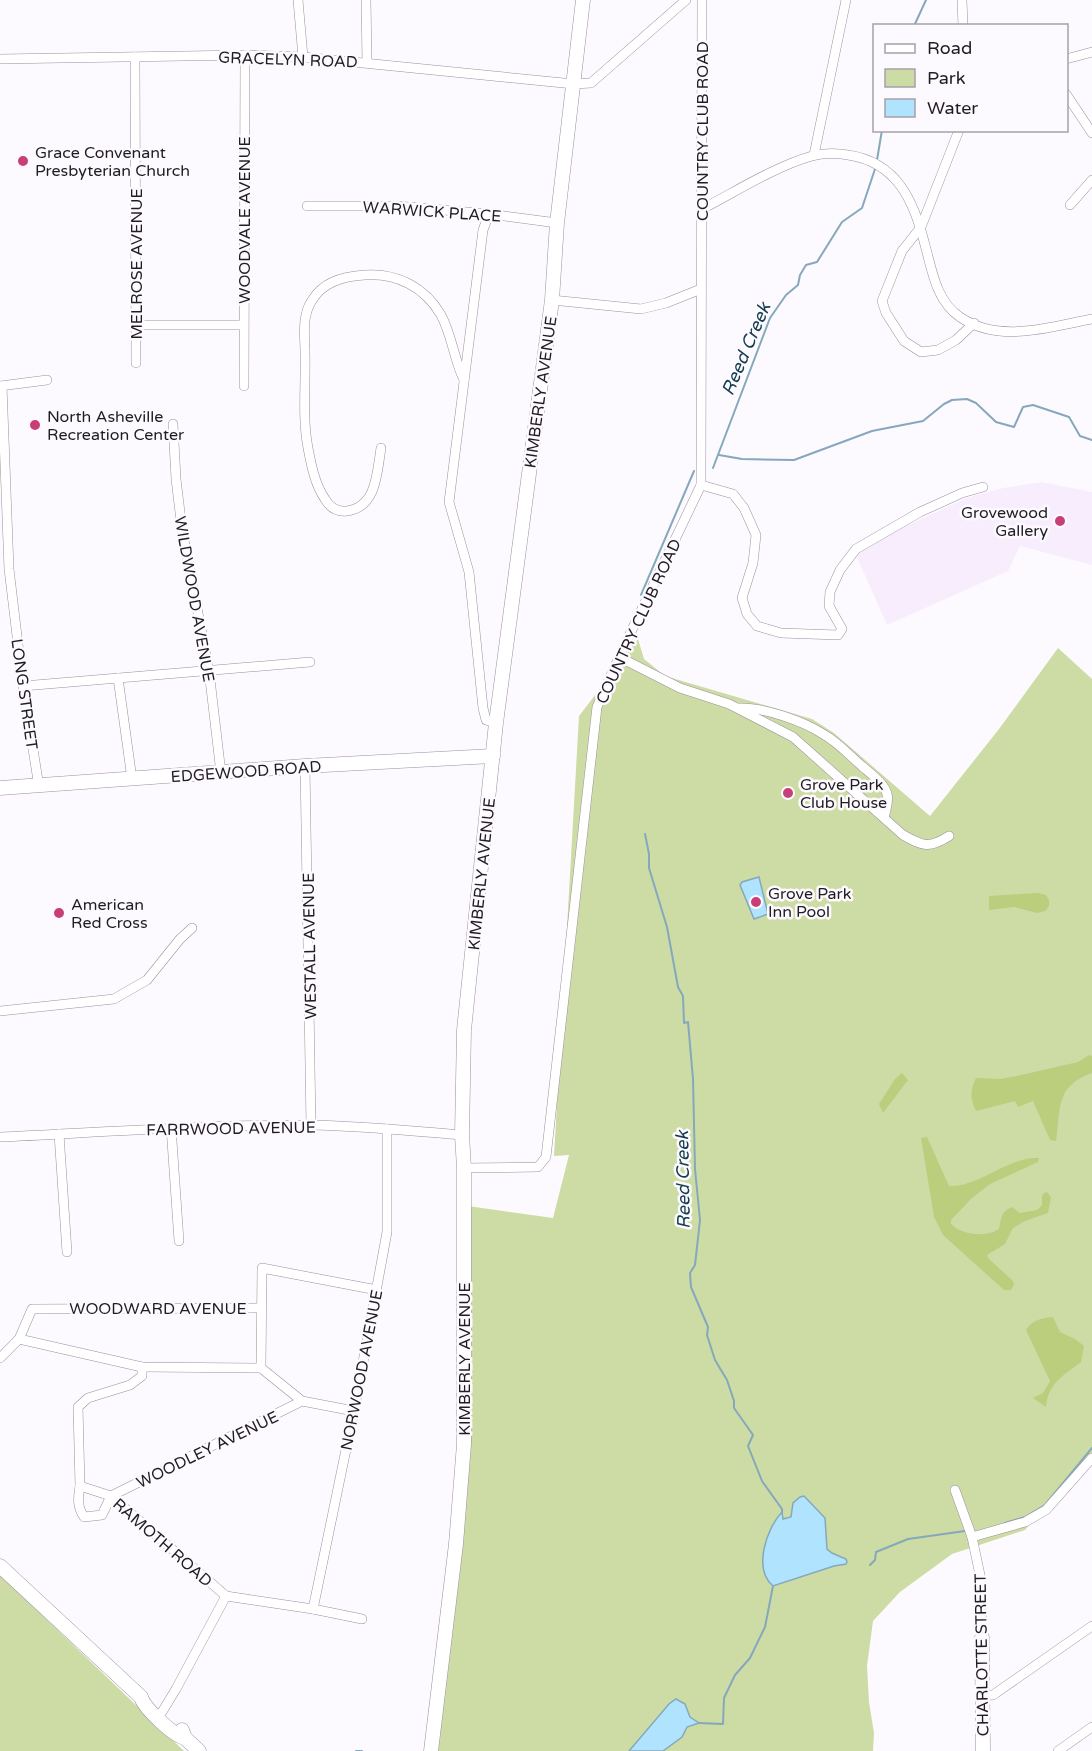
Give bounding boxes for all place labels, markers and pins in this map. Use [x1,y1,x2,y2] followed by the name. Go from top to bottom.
[35,143,190,181] place label: Grace Convenant Presbyterian Church
[16,154,30,168] marker: Grace Convenant Presbyterian Church
[47,407,185,445] place label: North Asheville Recreation Center
[28,418,42,432] marker: North Asheville Recreation Center
[961,503,1048,541] place label: Grovewood Gallery
[1053,514,1067,528] marker: Grovewood Gallery
[800,775,887,813] place label: Grove Park Club House
[781,786,795,800] marker: Grove Park Club House
[768,884,852,922] place label: Grove Park Inn Pool
[71,895,148,933] place label: American Red Cross
[749,895,763,909] marker: Grove Park Inn Pool
[52,906,66,920] marker: American Red Cross

